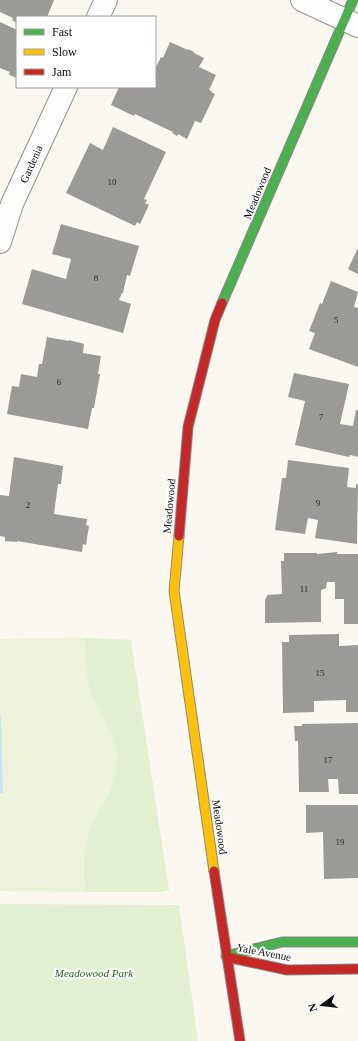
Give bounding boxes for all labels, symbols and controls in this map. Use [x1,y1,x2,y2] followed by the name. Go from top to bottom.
[16,16,156,88] legend
[52,25,73,39] text: Fast
[52,45,77,59] text: Slow
[52,65,72,79] text: Jam
[17,143,45,185] street label: Gardenia
[241,165,273,221] street label: Meadowood
[108,177,117,187] house number: 10
[94,273,99,283] house number: 8
[334,315,339,325] house number: 5
[57,377,62,387] house number: 6
[319,412,324,422] house number: 7
[161,478,177,534] street label: Meadowood
[316,498,321,508] house number: 9
[26,500,30,510] house number: 2
[300,584,308,594] house number: 11
[316,668,325,678] house number: 15
[324,755,333,765] house number: 17
[210,799,230,856] street label: Meadowood
[336,837,345,847] house number: 19
[236,941,292,963] street label: Yale Avenue
[54,967,134,979] park label: Meadowood Park
[302,985,342,1025] north arrow
[306,1002,319,1013] text: N

